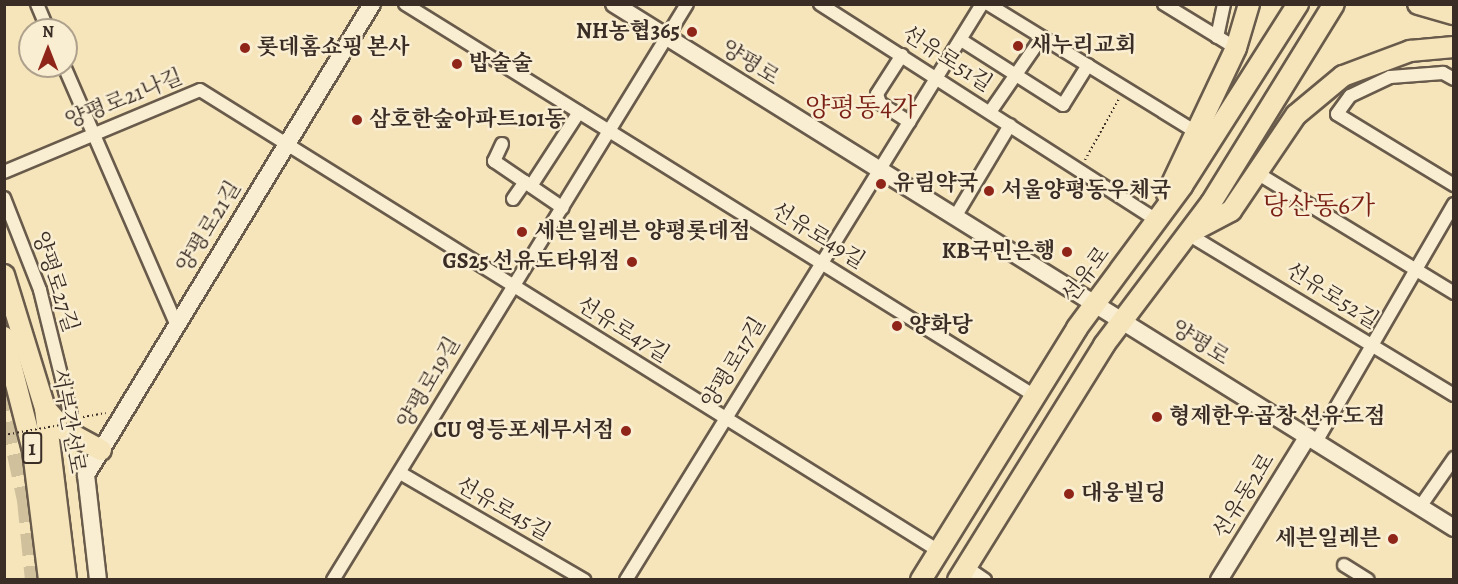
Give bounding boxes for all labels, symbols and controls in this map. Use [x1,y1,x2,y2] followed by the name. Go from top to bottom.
[18,18,78,78] north arrow
[576,19,680,45] place label: NH농협365
[897,20,997,98] street label: 선유로51길
[42,21,54,43] text: N
[685,25,699,39] marker: NH농협365
[1030,33,1136,59] place label: 새누리교회
[257,35,410,61] place label: 롯데홈쇼핑 본사
[716,35,784,91] street label: 양평로
[1011,39,1025,53] marker: 새누리교회
[238,41,252,55] marker: 롯데홈쇼핑 본사
[469,51,533,77] place label: 밥술술
[450,57,464,71] marker: 밥술술
[61,63,187,135] street label: 양평로21나길
[805,92,917,124] district label: 양평동4가
[369,107,566,133] place label: 삼호한숲아파트101동
[350,113,364,127] marker: 삼호한숲아파트101동
[893,171,978,197] place label: 유림약국
[171,176,247,278] street label: 양평로21길
[874,177,888,191] marker: 유림약국
[1001,178,1171,204] place label: 서울양평동우체국
[982,184,996,198] marker: 서울양평동우체국
[1263,190,1375,222] district label: 당산동6가
[766,197,870,275] street label: 선유로49길
[534,219,750,245] place label: 세븐일레븐 양평롯데점
[515,225,529,239] marker: 세븐일레븐 양평롯데점
[26,228,84,336] street label: 양평로27길
[942,239,1055,265] place label: KB국민은행
[1056,242,1116,308] street label: 선유로
[1060,245,1074,259] marker: KB국민은행
[442,249,620,275] place label: GS25 선유도타워점
[625,255,639,269] marker: GS25 선유도타워점
[1281,257,1383,335] street label: 선유로52길
[572,291,674,369] street label: 선유로47길
[696,313,772,413] street label: 양평로17길
[909,313,973,339] place label: 양화당
[1166,315,1234,371] street label: 양평로
[890,319,904,333] marker: 양화당
[392,332,466,434] street label: 양평로19길
[46,366,90,476] street label: 서부간선로
[1169,404,1385,430] place label: 형제한우곱창 선유도점
[1150,410,1164,424] marker: 형제한우곱창 선유도점
[433,418,614,444] place label: CU 영등포세무서점
[619,424,633,438] marker: CU 영등포세무서점
[22,430,42,466] road number: 1
[1208,449,1280,543] street label: 선유동2로
[451,471,555,547] street label: 선유로45길
[1081,481,1166,507] place label: 대웅빌딩
[1062,487,1076,501] marker: 대웅빌딩
[1275,526,1381,552] place label: 세븐일레븐
[1386,532,1400,546] marker: 세븐일레븐

